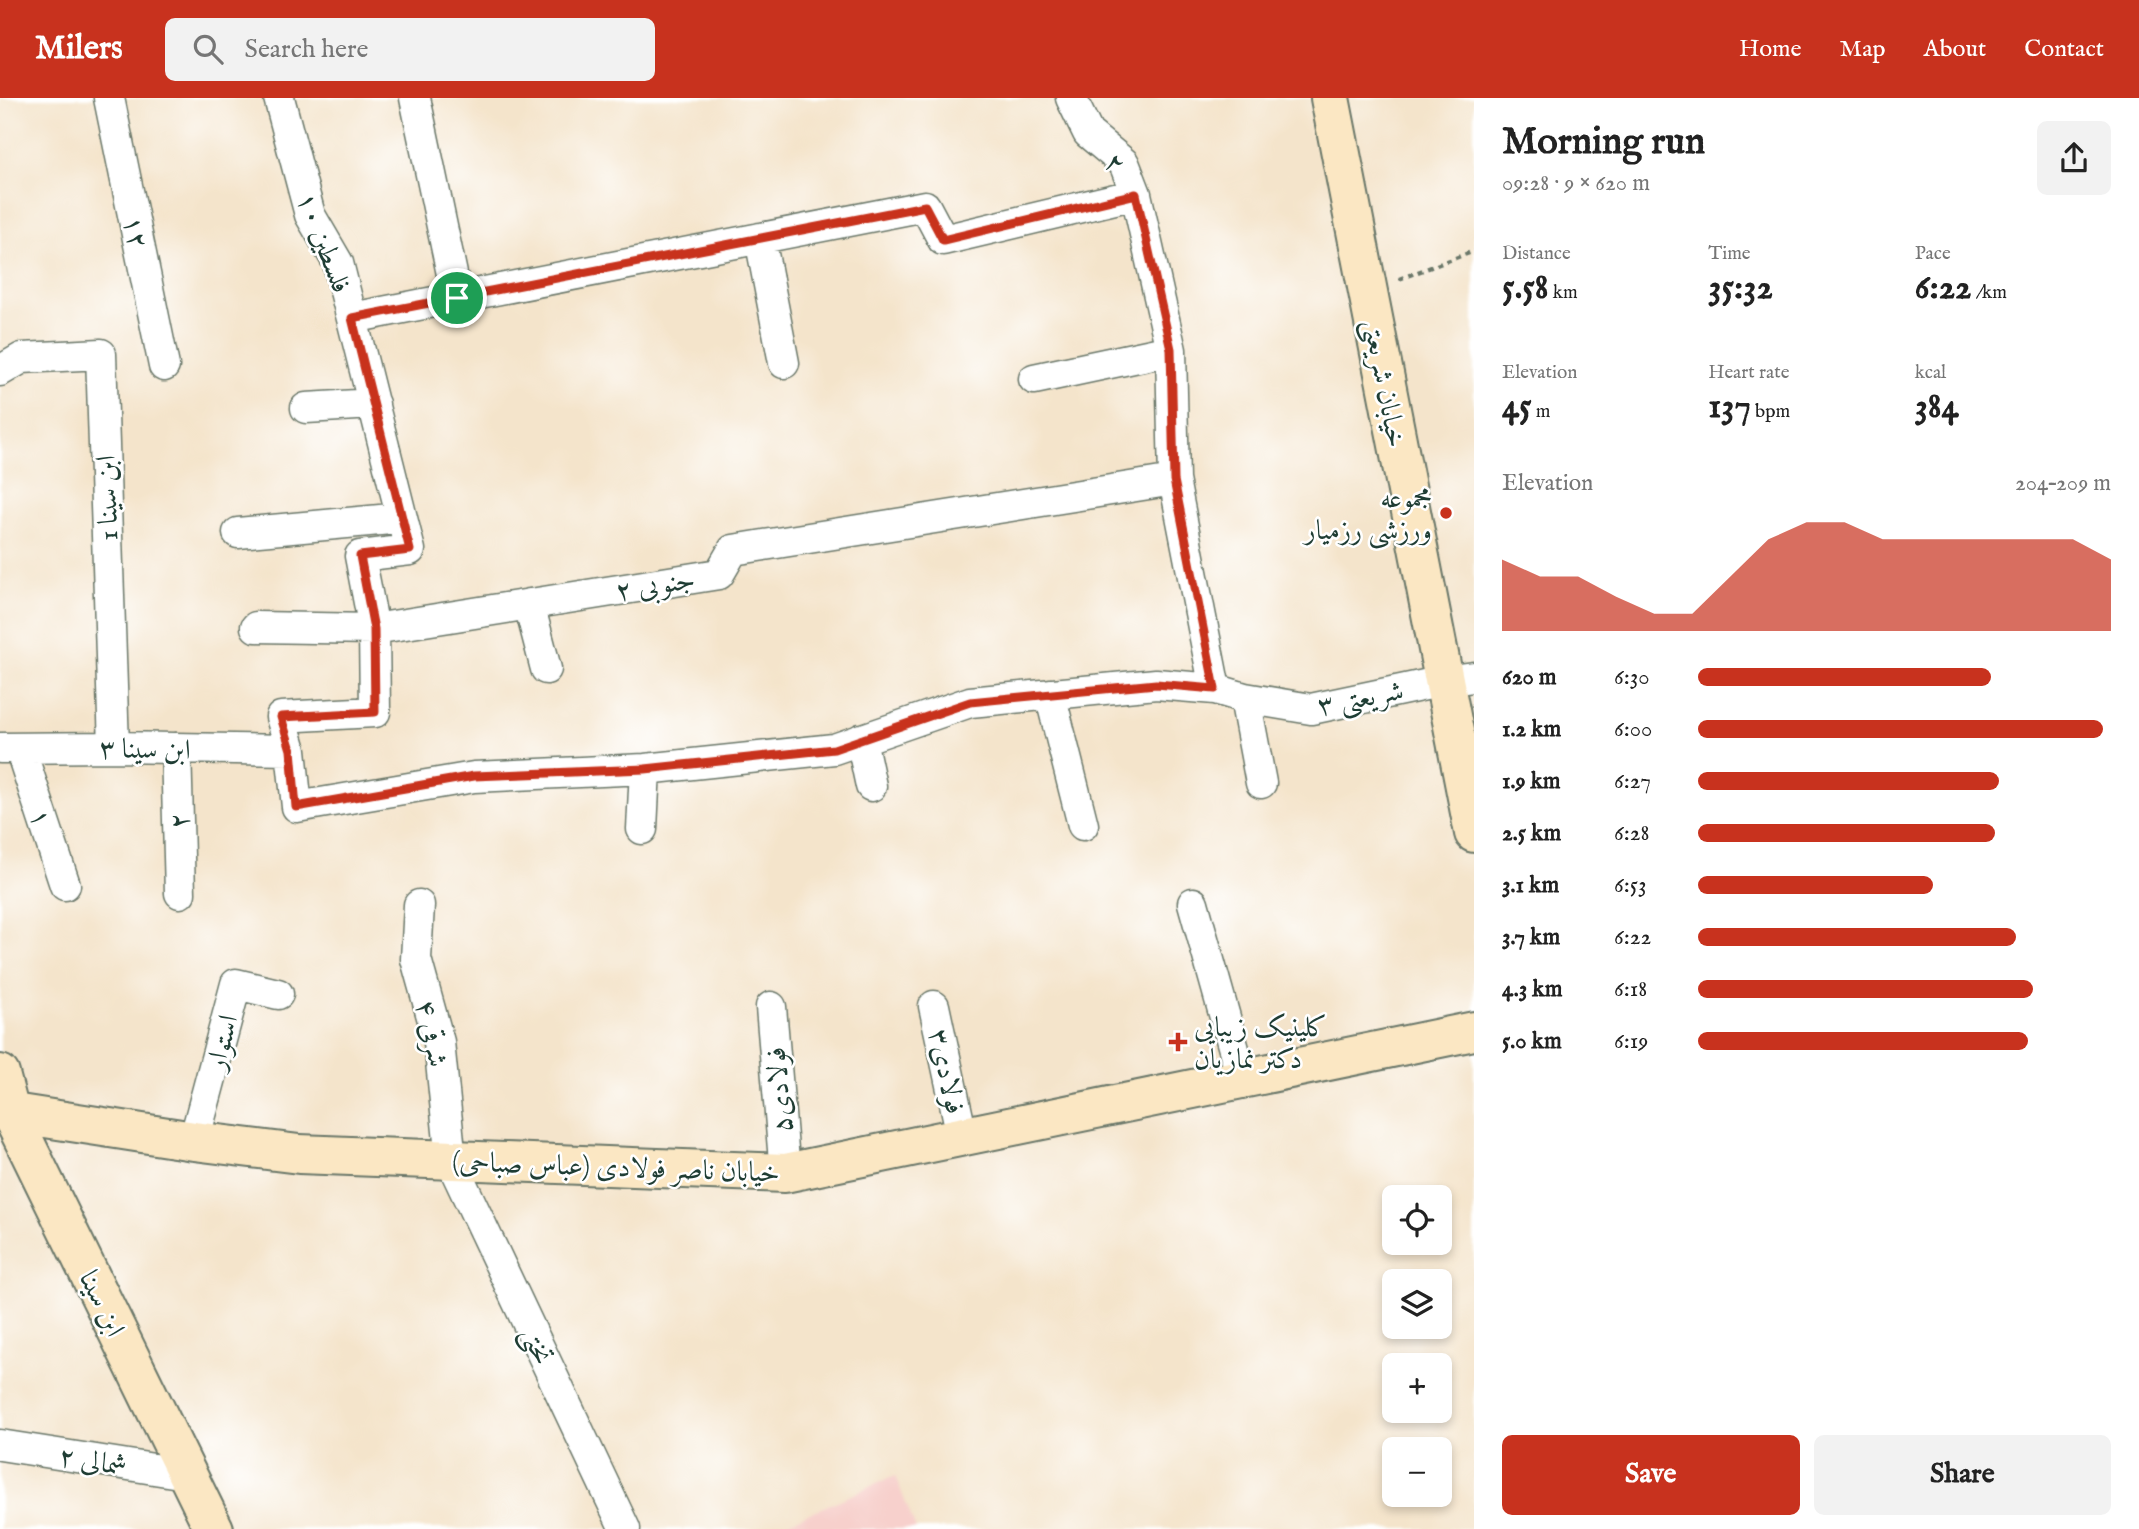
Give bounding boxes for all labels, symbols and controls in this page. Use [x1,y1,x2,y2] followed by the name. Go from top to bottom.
[165,18,655,81] search box
[35,28,123,70] text: Milers
[189,30,227,68] icon: search
[245,33,369,66] text: Search here
[1739,34,1802,65] text: Home
[1840,34,1886,65] text: Map
[1924,34,1986,65] text: About
[2024,34,2104,65] text: Contact
[1502,119,1705,167] text: Morning run
[2037,121,2111,195] button: share
[1095,146,1133,181] street label: ۲
[1502,169,1650,198] text: 09:28 · 9 × 620 m
[287,187,358,298] street label: فلسطین ۱۰
[114,213,155,252] street label: ۱۲
[1502,242,1571,266] text: Distance
[1708,242,1751,266] text: Time
[1915,242,1951,266] text: Pace
[1502,266,1549,311] text: 5.58
[1708,266,1773,311] text: 35:32
[1915,266,1972,311] text: 6:22
[427,268,487,328] pin
[438,279,476,317] icon: arrive
[1549,281,1578,305] text: km
[1972,281,2007,305] text: /km
[1353,316,1413,451] street label: خیابان شریعتی
[1502,361,1577,385] text: Elevation
[1708,361,1789,385] text: Heart rate
[1915,361,1946,385] text: kcal
[1502,385,1532,430] text: 45
[1708,385,1751,430] text: 137
[1915,385,1959,430] text: 384
[1532,400,1551,424] text: m
[1751,400,1790,424] text: bpm
[90,455,127,541] street label: ابن سینا 1
[1502,469,1593,498] text: Elevation
[2015,469,2111,498] text: 204–209 m
[1302,482,1432,549] place label: مجموعه ورزشی رزمیار
[1438,505,1454,521] marker: مجموعه ورزشی رزمیار
[613,563,698,610] street label: ۲ جنوبی
[1502,663,1557,692] text: 620 m
[1614,663,1650,692] text: 6:30
[1314,674,1407,726] street label: شریعتی ۳
[1502,715,1561,744] text: 1.2 km
[1614,715,1652,744] text: 6:00
[99,732,191,769] street label: ابن سینا ۳
[1502,767,1561,796] text: 1.9 km
[1614,767,1651,796] text: 6:27
[20,805,59,831] street label: ۱
[163,812,198,830] street label: ۲
[1502,819,1561,848] text: 2.5 km
[1614,819,1650,848] text: 6:28
[1502,871,1559,900] text: 3.1 km
[1614,871,1647,900] text: 6:53
[1502,923,1560,952] text: 3.7 km
[1614,923,1651,952] text: 6:22
[1502,975,1562,1004] text: 4.3 km
[1614,975,1647,1004] text: 6:18
[406,997,455,1070] street label: ۴ شرقی
[199,1011,248,1077] street label: استوار
[1194,1011,1328,1078] place label: کلینیک زیبایی دکتر نمازیان
[919,1026,972,1117] street label: فولادی۳
[1502,1027,1562,1056] text: 5.0 km
[1614,1027,1648,1056] text: 6:19
[1168,1032,1188,1052] marker: کلینیک زیبایی دکتر نمازیان
[759,1045,802,1134] street label: فولادی۵
[451,1145,780,1192] street label: خیابان ناصر فولادی (عباس صباحی)
[1382,1185,1452,1507] map controls
[1382,1185,1452,1255] button: locate
[70,1265,132,1343] street label: ابن سینا
[1382,1269,1452,1339] button: layers
[511,1321,560,1371] street label: تختی
[1382,1353,1452,1423] button: +
[1502,1435,1800,1515] button: Save
[1814,1435,2111,1515] button: Share
[1382,1437,1452,1507] button: −
[56,1440,129,1485] street label: ۲ شمالی

